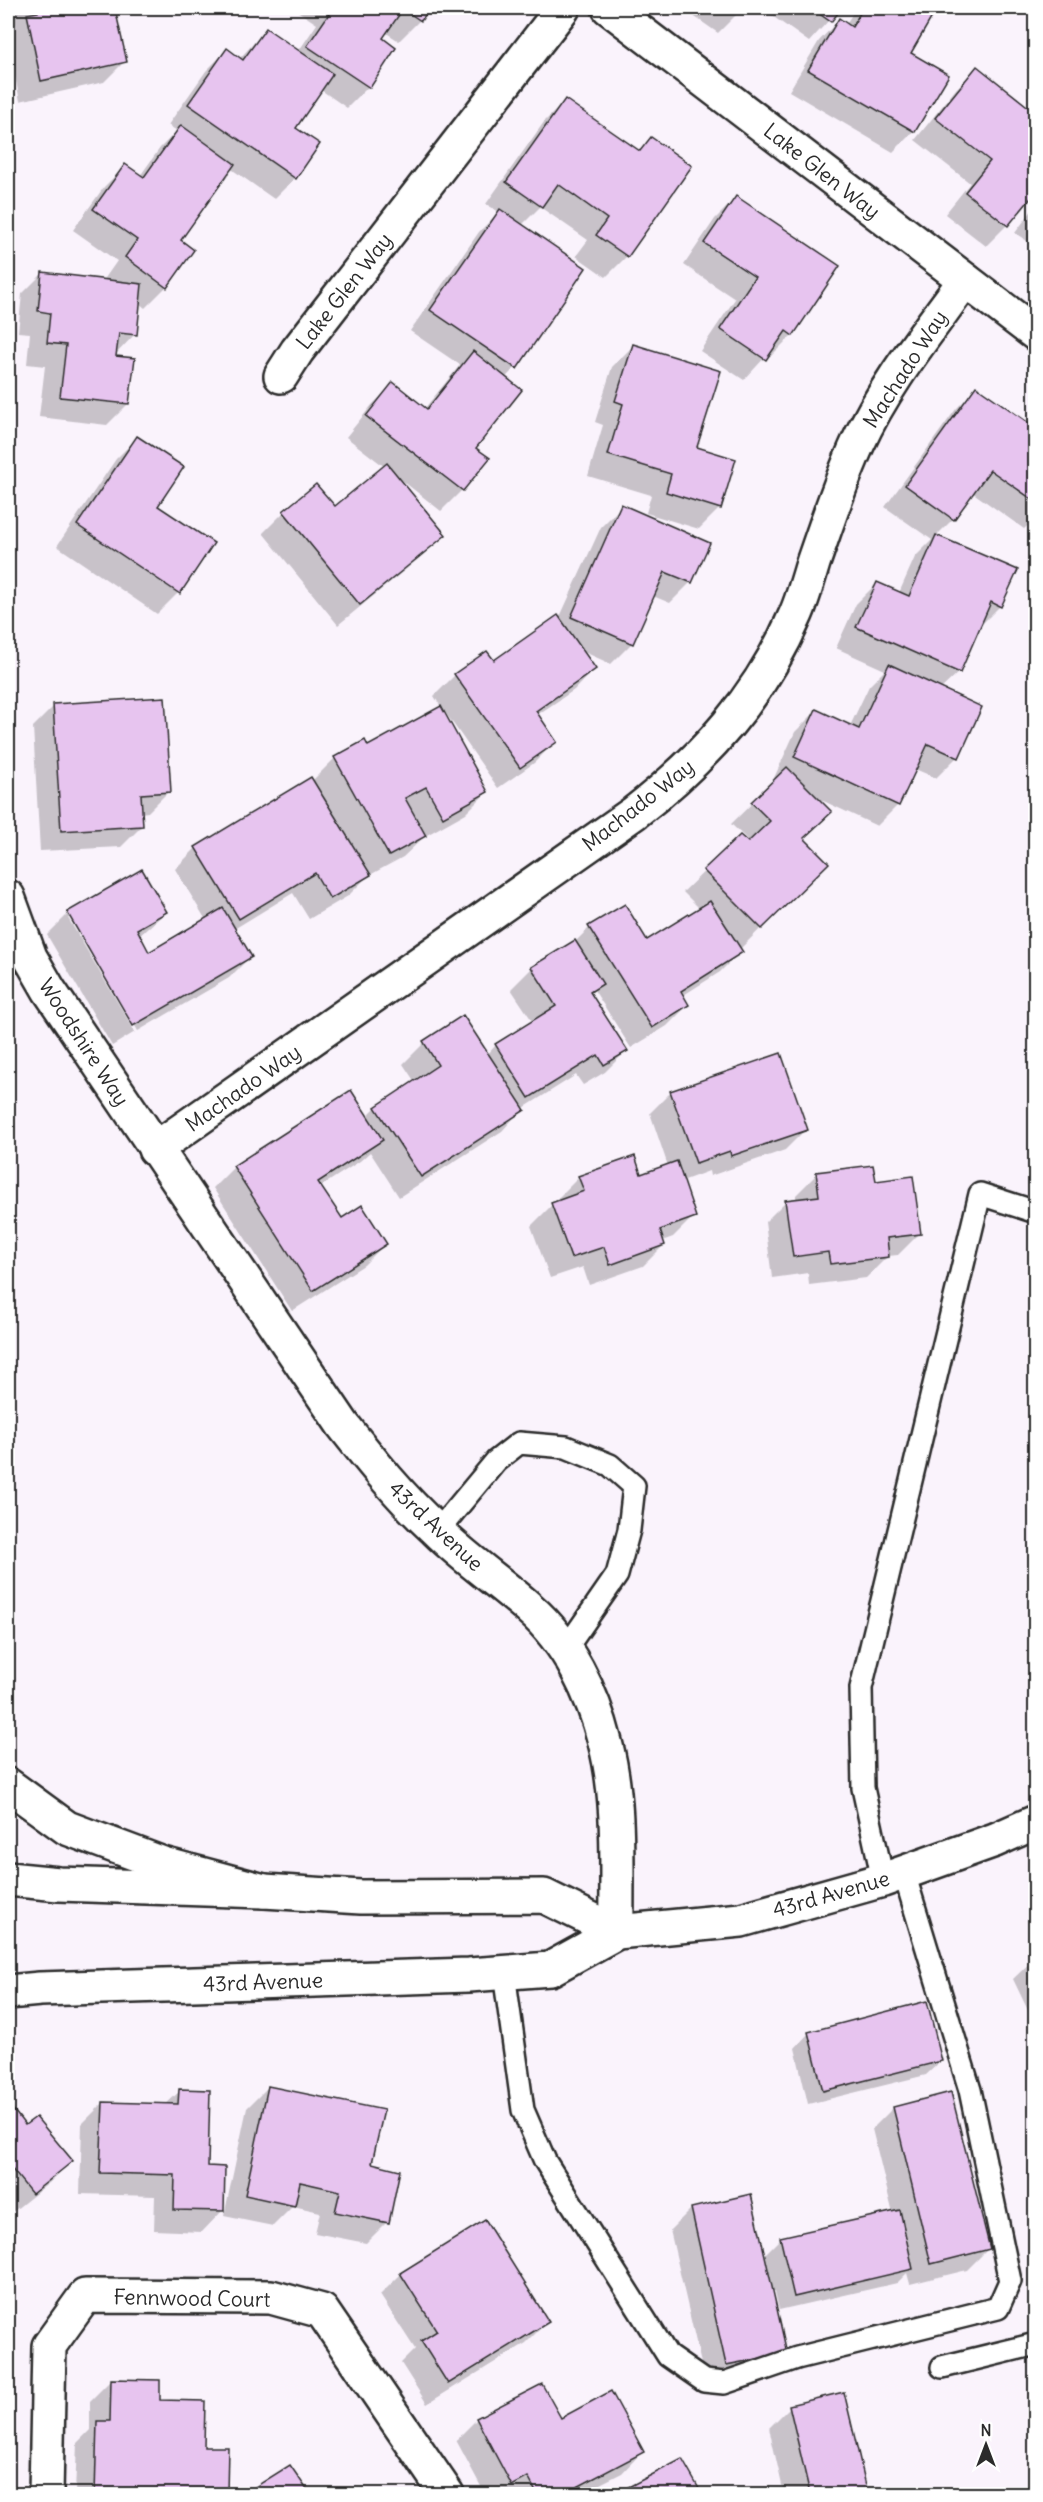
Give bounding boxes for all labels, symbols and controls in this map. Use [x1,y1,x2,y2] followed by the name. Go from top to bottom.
[758,117,886,225] street label: Lake Glen Way
[290,227,398,355] street label: Lake Glen Way
[857,305,953,433] street label: Machado Way
[577,753,699,857] street label: Machado Way
[33,973,135,1111] street label: Woodshire Way
[180,1038,306,1138] street label: Machado Way
[383,1475,489,1577] street label: 43rd Avenue
[770,1864,892,1924] street label: 43rd Avenue
[202,1966,324,1998] street label: 43rd Avenue
[113,2283,271,2313] street label: Fennwood Court
[956,2415,1016,2475] north arrow
[980,2420,992,2440] text: N

